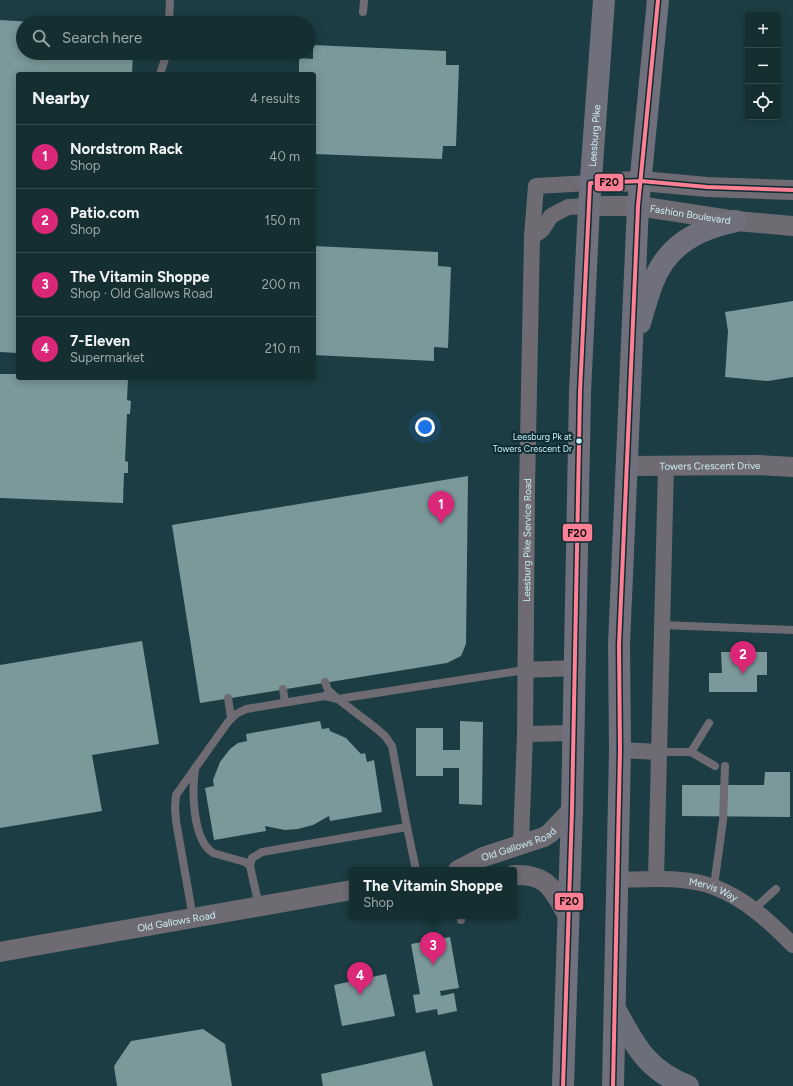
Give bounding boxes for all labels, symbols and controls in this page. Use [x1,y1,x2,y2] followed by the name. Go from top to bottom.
[745,12,781,120] map controls
[745,12,781,48] button: +
[16,16,316,60] search box
[30,27,52,49] icon: search
[62,29,142,47] text: Search here
[745,48,781,84] button: −
[745,84,781,120] button: locate
[32,88,90,108] text: Nearby
[250,91,300,106] text: 4 results
[585,104,603,167] street label: Leesburg Pike
[70,140,183,158] text: Nordstrom Rack
[42,149,48,164] text: 1
[269,149,300,164] text: 40 m
[70,158,100,173] text: Shop
[594,173,624,192] line badge: F20
[599,176,619,189] text: F20
[649,201,732,227] street label: Fashion Boulevard
[70,204,139,222] text: Patio.com
[41,213,49,228] text: 2
[265,213,300,228] text: 150 m
[70,222,100,237] text: Shop
[70,268,210,286] text: The Vitamin Shoppe
[41,277,49,292] text: 3
[262,277,300,292] text: 200 m
[70,286,213,301] text: Shop · Old Gallows Road
[70,332,130,350] text: 7-Eleven
[41,341,49,356] text: 4
[265,341,300,356] text: 210 m
[70,350,145,365] text: Supermarket
[415,417,435,437] your location
[493,431,573,454] place label: Leesburg Pk at Towers Crescent Dr
[574,436,584,446] marker: Leesburg Pk at Towers Crescent Dr
[659,458,761,472] street label: Towers Crescent Drive
[520,478,534,602] street label: Leesburg Pike Service Road
[428,491,454,524] pin: 1
[562,523,593,542] line badge: F20
[567,527,587,540] text: F20
[730,641,756,674] pin: 2
[479,824,559,864] street label: Old Gallows Road
[349,867,517,919] popup
[688,874,741,904] street label: Mervis Way
[363,877,503,895] text: The Vitamin Shoppe
[554,892,584,911] line badge: F20
[363,895,394,910] text: Shop
[559,895,579,908] text: F20
[136,908,217,934] street label: Old Gallows Road
[420,932,446,965] pin: 3
[347,962,373,995] pin: 4

